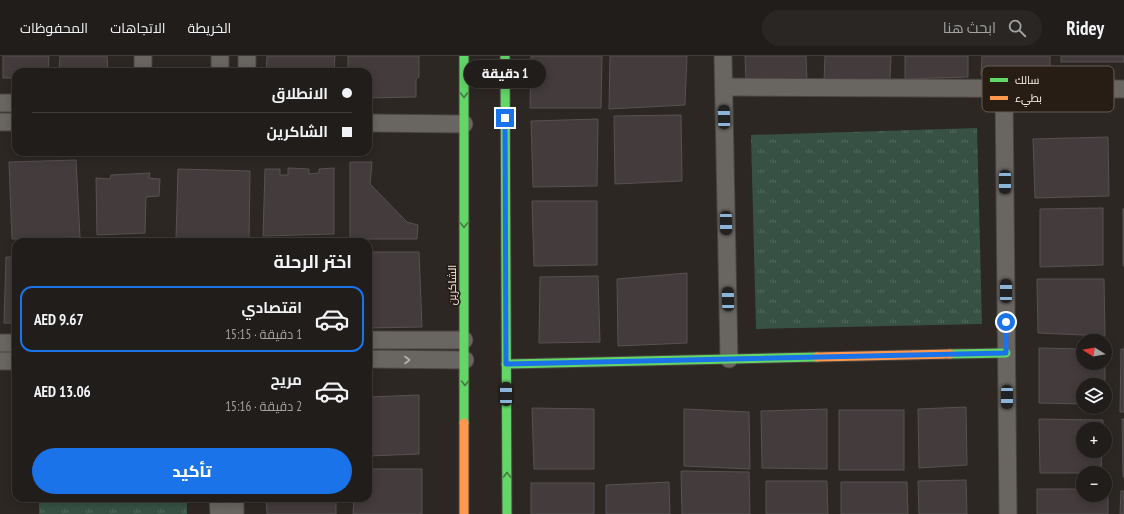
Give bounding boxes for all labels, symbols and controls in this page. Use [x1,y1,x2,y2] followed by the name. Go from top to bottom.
[762,10,1042,46] search box
[1066,16,1104,40] text: Ridey
[1006,17,1028,39] icon: search
[943,18,996,37] text: ابحث هنا
[20,19,88,37] text: المحفوظات
[110,19,166,37] text: الاتجاهات
[188,19,231,37] text: الخريطة
[464,60,546,88] callout: 1 دقيقة
[482,65,528,82] text: 1 دقيقة
[982,66,1114,112] legend
[1015,73,1039,87] text: سالك
[272,84,328,103] text: الانطلاق
[1015,91,1042,107] text: بطيء
[460,92,468,98] one-way arrow
[718,105,730,129] car
[496,109,514,127] route end
[267,122,328,141] text: الشاكرين
[999,170,1011,194] car
[720,211,732,235] car
[460,222,468,228] one-way arrow
[274,250,352,273] text: اختر الرحلة
[445,265,459,305] street label: الشاكرين
[1000,279,1012,303] car
[722,287,734,311] car
[242,298,302,317] text: اقتصادي
[314,301,350,337] icon: car
[34,310,84,329] text: AED 9.67
[997,313,1015,331] route start
[225,326,302,343] text: 1 دقيقة · 15:15
[1076,334,1112,370] north arrow
[1076,334,1112,502] map controls
[404,356,410,364] one-way arrow
[270,370,302,389] text: مريح
[314,373,350,409] icon: car
[1076,378,1112,414] button: layers
[461,380,469,386] one-way arrow
[34,382,91,401] text: AED 13.06
[500,382,512,406] car
[1001,385,1013,409] car
[225,398,302,415] text: 2 دقيقة · 15:16
[1076,422,1112,458] button: +
[32,448,352,494] button: تأكيد
[1076,466,1112,502] button: −
[503,472,511,478] one-way arrow

